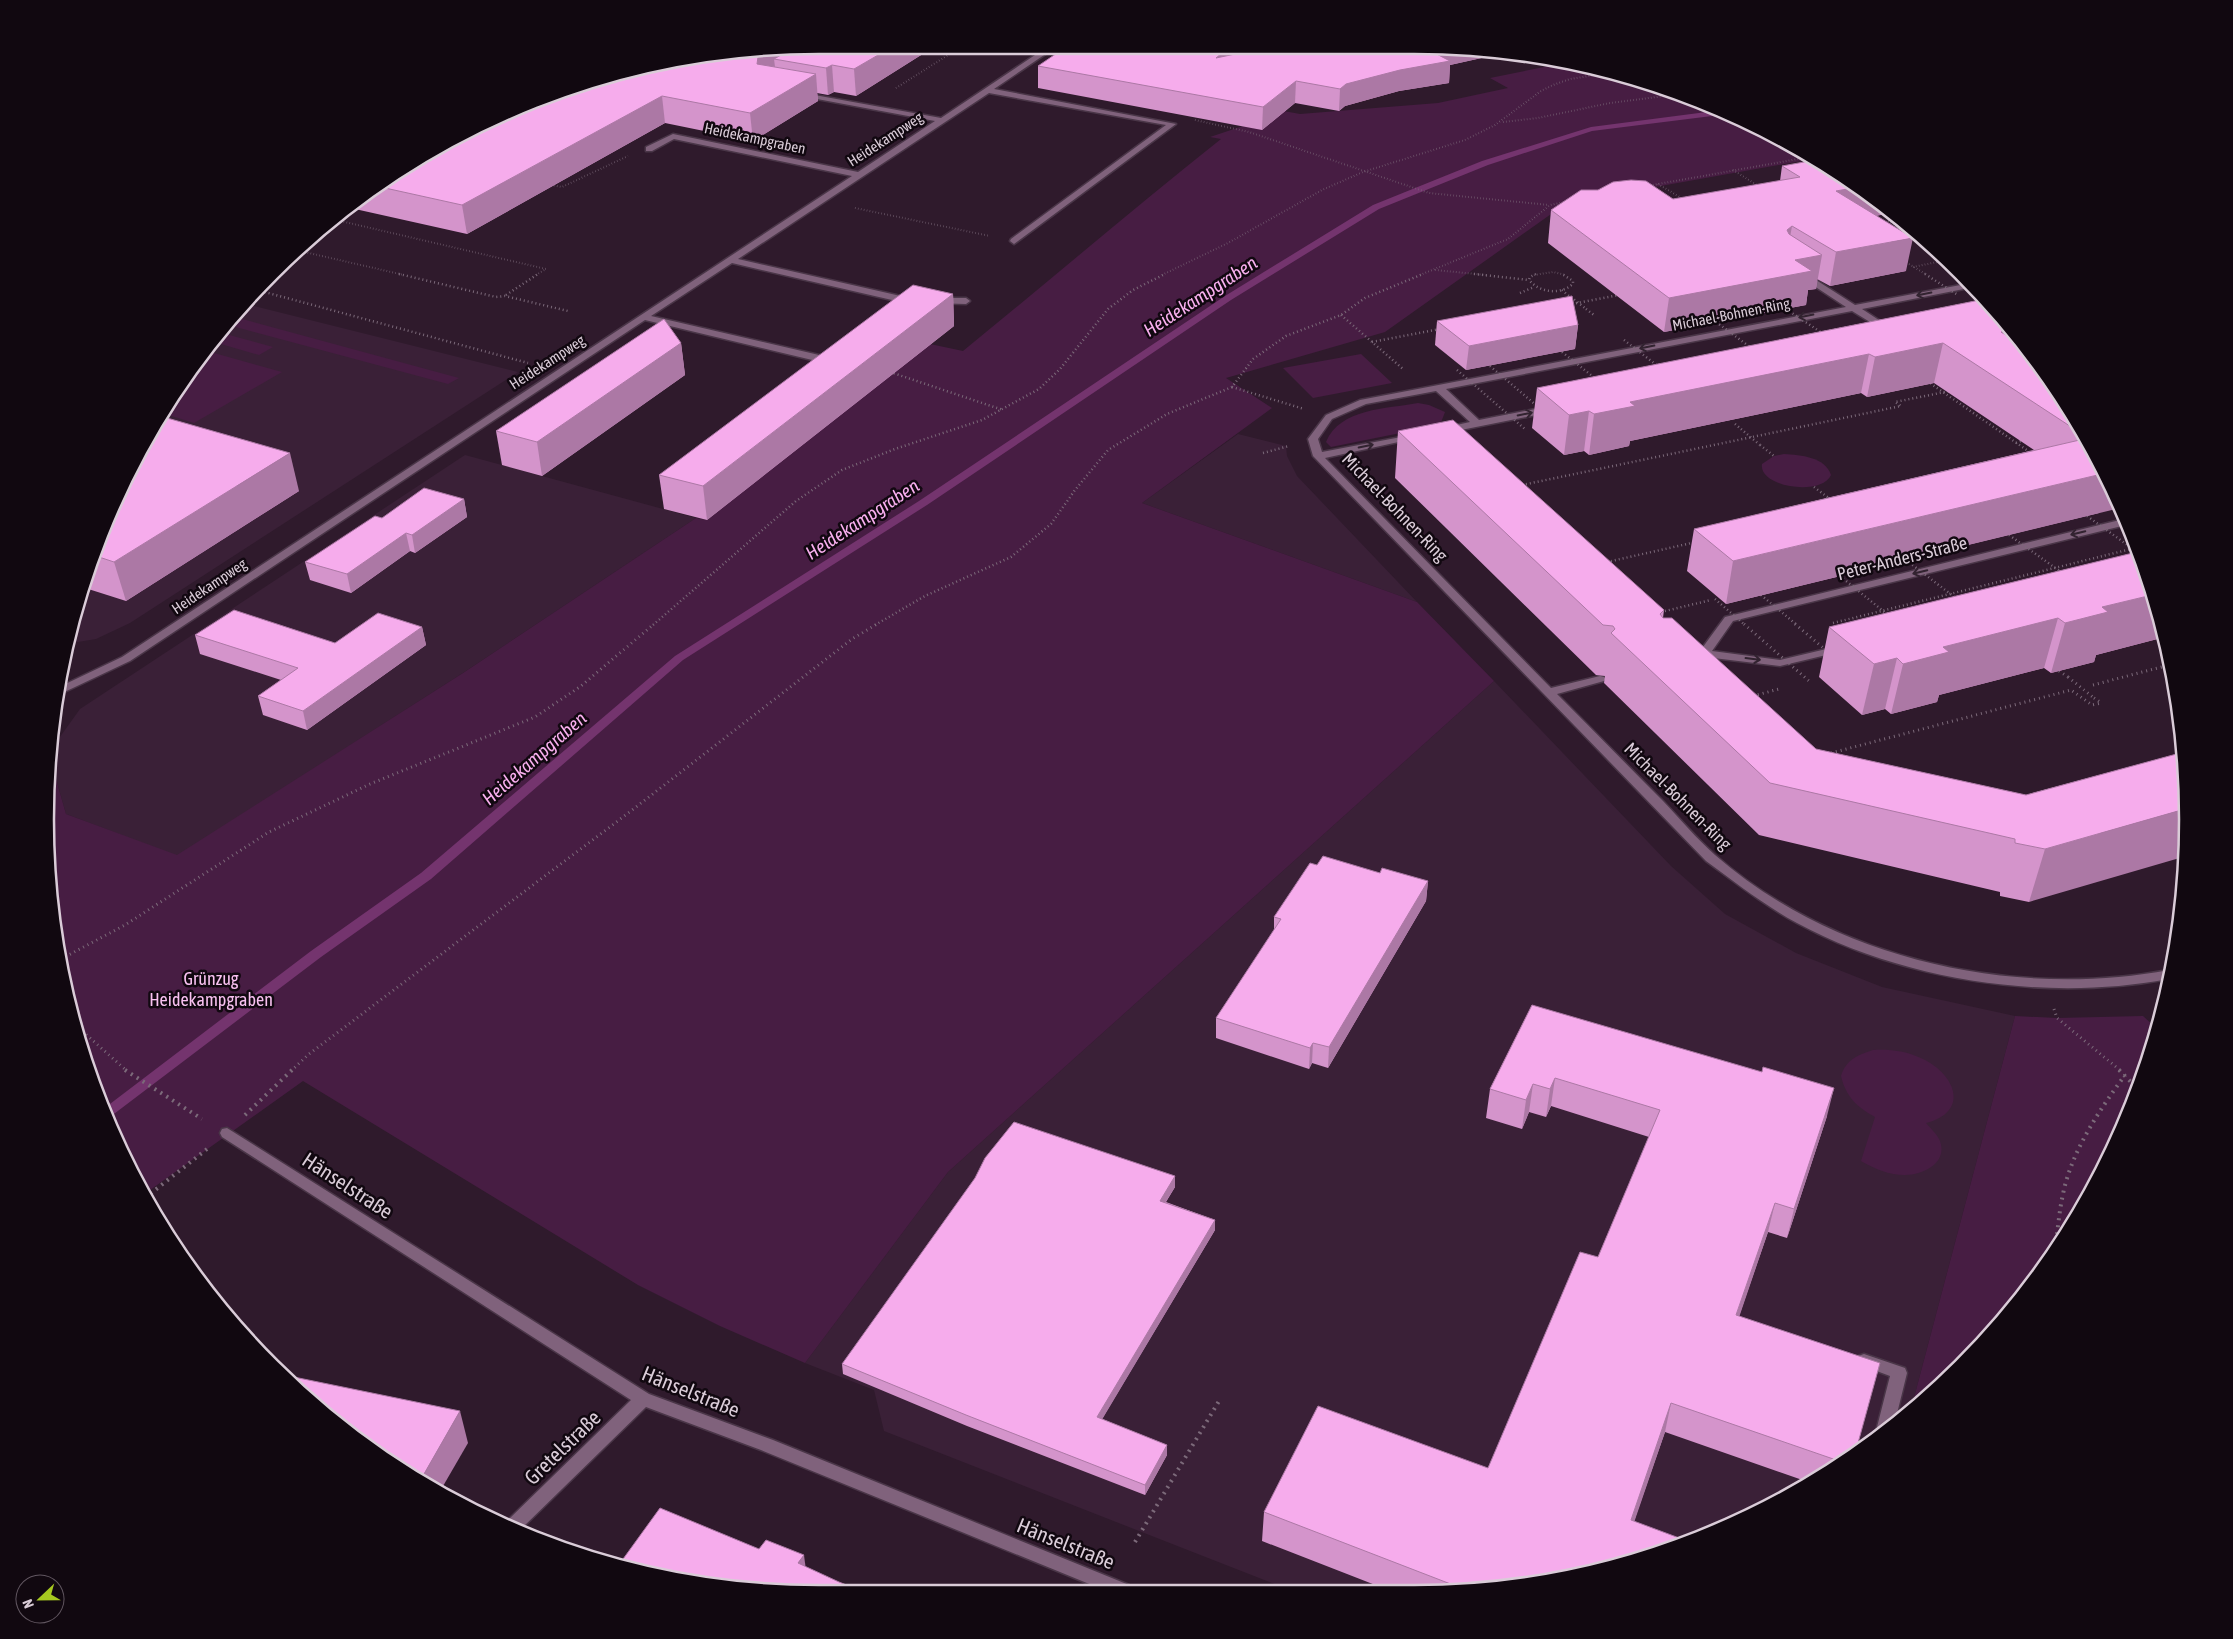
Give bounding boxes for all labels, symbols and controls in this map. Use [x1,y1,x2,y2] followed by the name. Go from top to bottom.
[844,108,926,170] street label: Heidekampweg
[703,119,807,157] street label: Heidekampgraben
[1139,251,1261,341] water label: Heidekampgraben
[1917,289,1933,299] one-way arrow
[1671,294,1792,334] street label: Michael-Bohnen-Ring
[1799,312,1815,322] one-way arrow
[506,331,588,393] street label: Heidekampweg
[1639,343,1655,353] one-way arrow
[1516,409,1532,418] one-way arrow
[1358,441,1374,450] one-way arrow
[1338,448,1452,566] street label: Michael-Bohnen-Ring
[801,474,923,564] water label: Heidekampgraben
[2070,529,2086,538] one-way arrow
[1835,532,1969,584] street label: Peter-Anders-Straße
[168,555,250,617] street label: Heidekampweg
[1912,568,1928,577] one-way arrow
[1745,655,1761,665] one-way arrow
[477,707,591,809] water label: Heidekampgraben
[1620,738,1736,854] street label: Michael-Bohnen-Ring
[149,968,273,1010] park label: Grünzug Heidekampgraben
[298,1147,398,1223] street label: Hänselstraße
[639,1361,743,1421] street label: Hänselstraße
[519,1405,605,1489] street label: Gretelstraße
[1014,1513,1118,1573] street label: Hänselstraße
[15,1574,65,1624] north arrow
[19,1597,37,1611] text: N

